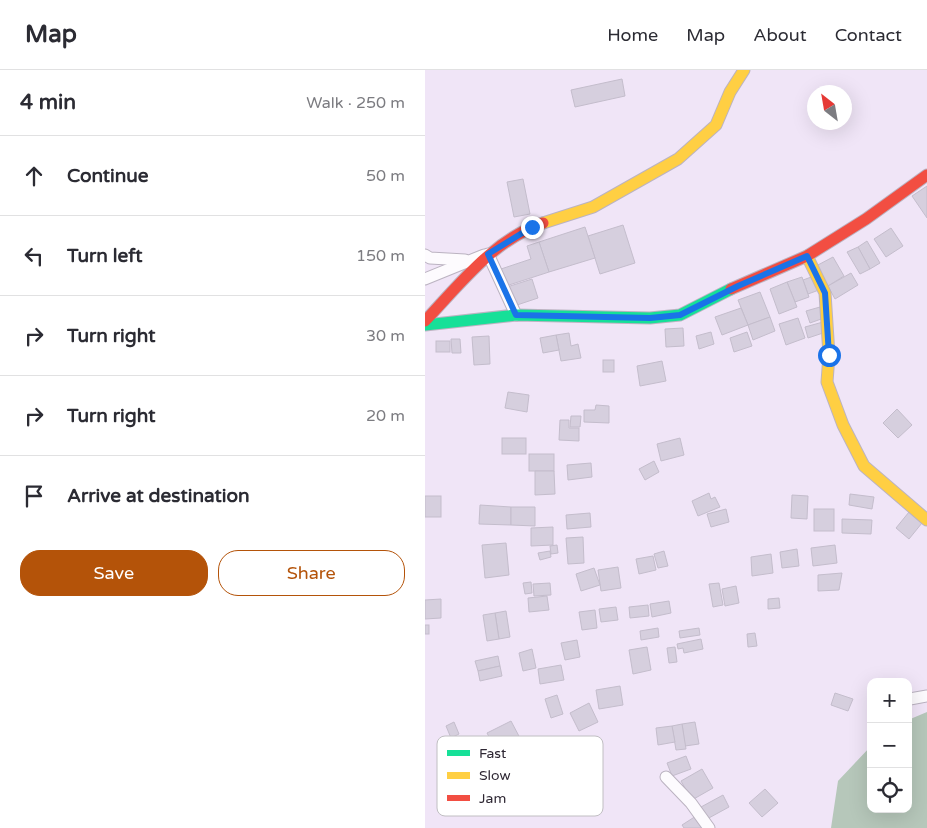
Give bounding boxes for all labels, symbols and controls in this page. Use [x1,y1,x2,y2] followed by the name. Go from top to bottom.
[25,20,77,49] text: Map
[607,24,658,46] text: Home
[686,24,725,46] text: Map
[753,24,807,46] text: About
[835,24,902,46] text: Contact
[807,85,852,130] north arrow
[20,90,76,115] text: 4 min
[306,93,405,113] text: Walk · 250 m
[20,162,48,190] icon: ahead
[67,165,149,187] text: Continue
[366,166,405,186] text: 50 m
[521,216,544,239] route end
[20,242,48,270] icon: left
[67,245,143,267] text: Turn left
[356,246,405,266] text: 150 m
[20,322,48,350] icon: right
[67,325,155,347] text: Turn right
[366,326,405,346] text: 30 m
[818,344,841,367] route start
[20,402,48,430] icon: right
[67,405,155,427] text: Turn right
[366,406,405,426] text: 20 m
[20,482,48,510] icon: arrive
[67,485,250,507] text: Arrive at destination
[20,550,208,596] button: Save
[218,550,405,596] button: Share
[867,678,912,813] map controls
[867,678,912,723] button: +
[867,723,912,768] button: −
[437,736,603,816] legend
[479,745,507,762] text: Fast
[479,767,511,784] text: Slow
[867,768,912,813] button: locate
[479,790,506,807] text: Jam

